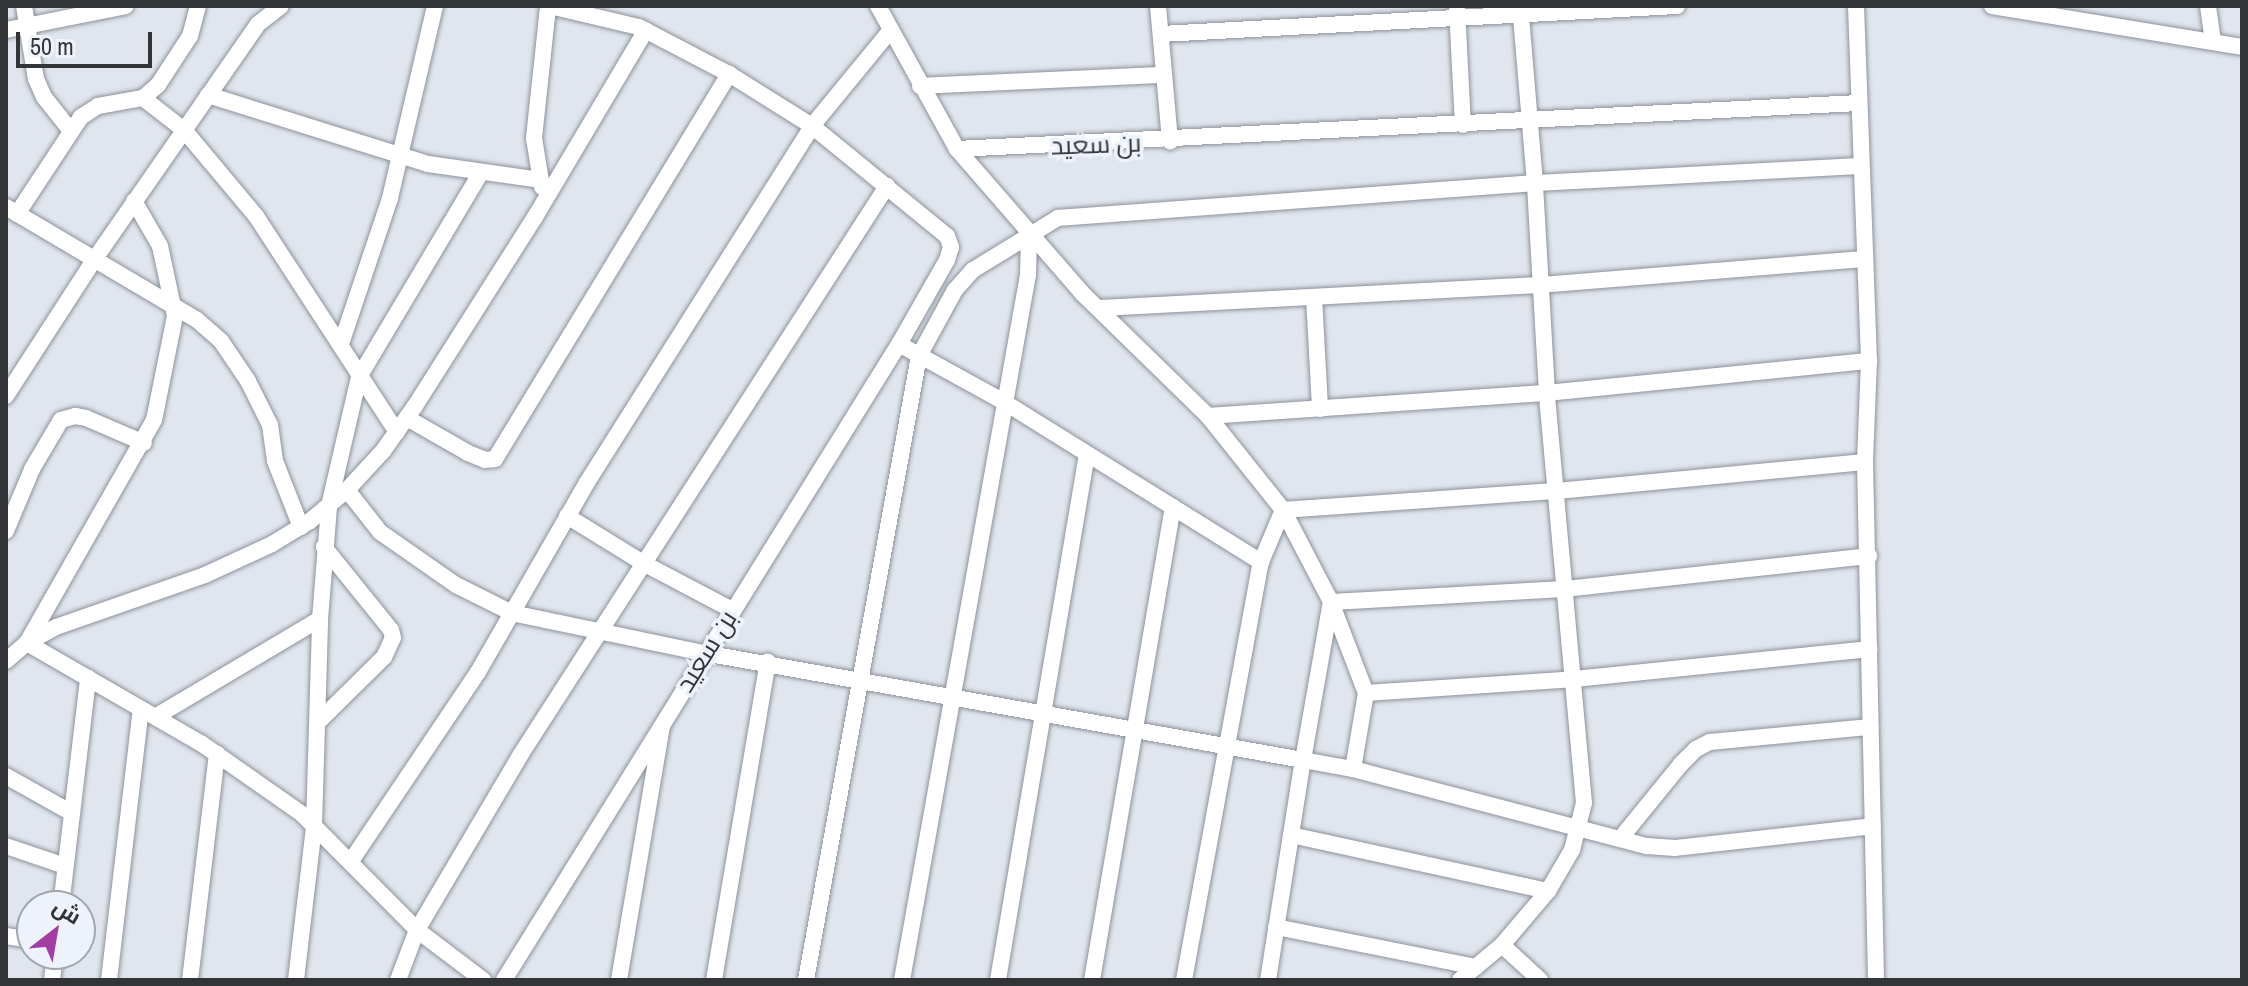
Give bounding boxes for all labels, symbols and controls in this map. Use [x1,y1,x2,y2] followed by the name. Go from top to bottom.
[20,16,156,66] scale bar
[30,30,74,62] text: 50 m
[1050,127,1142,161] street label: بن سعيد
[669,604,743,698] street label: بن سعيد
[16,890,96,970] north arrow
[47,891,87,931] text: ش

